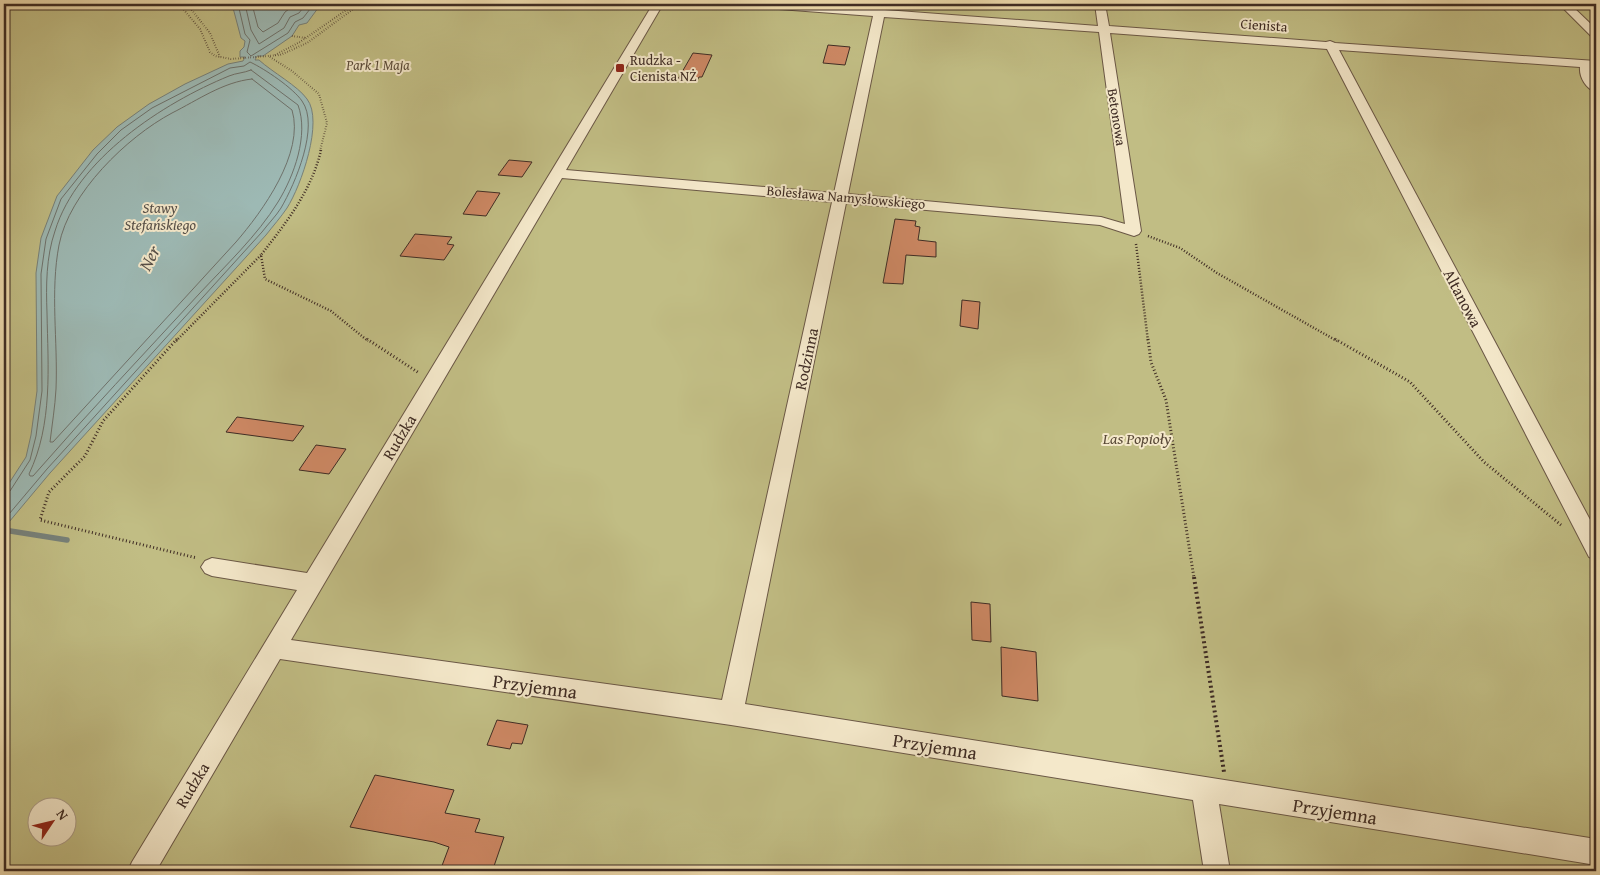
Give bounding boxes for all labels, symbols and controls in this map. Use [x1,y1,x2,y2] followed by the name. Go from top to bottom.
[1240,13,1289,37] street label: Cienista
[630,50,697,86] place label: Rudzka - Cienista NŻ
[345,55,410,75] park label: Park 1 Maja
[614,62,626,74] marker: Rudzka - Cienista NŻ
[1103,87,1131,147] street label: Betonowa
[766,180,926,214] street label: Bolesława Namysłowskiego
[124,197,196,235] water label: Stawy Stefańskiego
[131,240,167,276] water label: Ner
[1438,265,1489,332] street label: Altanowa
[788,325,824,392] street label: Rodzinna
[376,409,422,464] street label: Rudzka
[1102,426,1172,450] park label: Las Popioły
[491,666,579,706] street label: Przyjemna
[891,726,979,766] street label: Przyjemna
[169,757,215,812] street label: Rudzka
[1291,791,1379,831] street label: Przyjemna
[28,798,78,848] north arrow
[52,805,74,825] text: N

